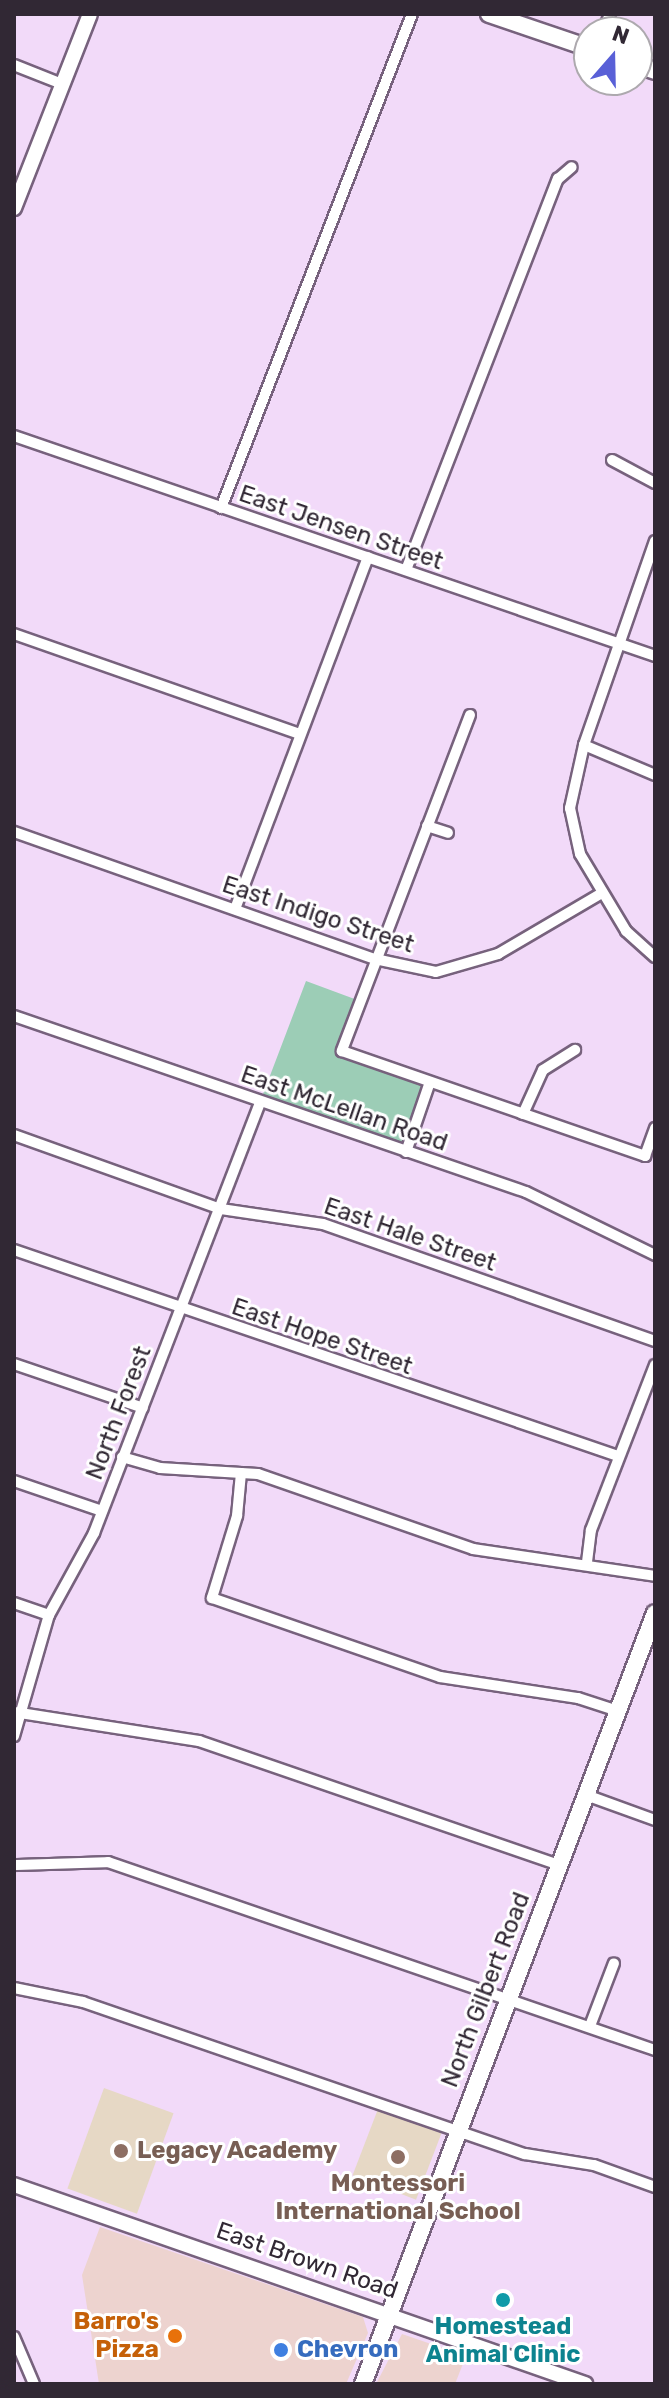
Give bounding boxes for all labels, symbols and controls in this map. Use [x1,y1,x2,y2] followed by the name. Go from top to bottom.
[573,16,653,96] north arrow
[609,19,633,50] text: N
[235,480,447,576] street label: East Jensen Street
[219,870,417,960] street label: East Indigo Street
[237,1060,451,1158] street label: East McLellan Road
[320,1192,500,1278] street label: East Hale Street
[228,1293,416,1381] street label: East Hope Street
[80,1342,158,1484] street label: North Forest
[436,1888,536,2092] street label: North Gilbert Road
[137,2137,339,2165] place label: Legacy Academy
[112,2142,130,2160] marker: Legacy Academy
[389,2148,407,2166] marker: Montessori International School
[275,2170,521,2226] place label: Montessori International School
[212,2216,402,2306] street label: East Brown Road
[494,2291,512,2309] marker: Homestead Animal Clinic
[73,2308,159,2364] place label: Barro's Pizza
[426,2313,580,2369] place label: Homestead Animal Clinic
[166,2327,184,2345] marker: Barro's Pizza
[297,2336,398,2364] place label: Chevron
[272,2341,290,2359] marker: Chevron

